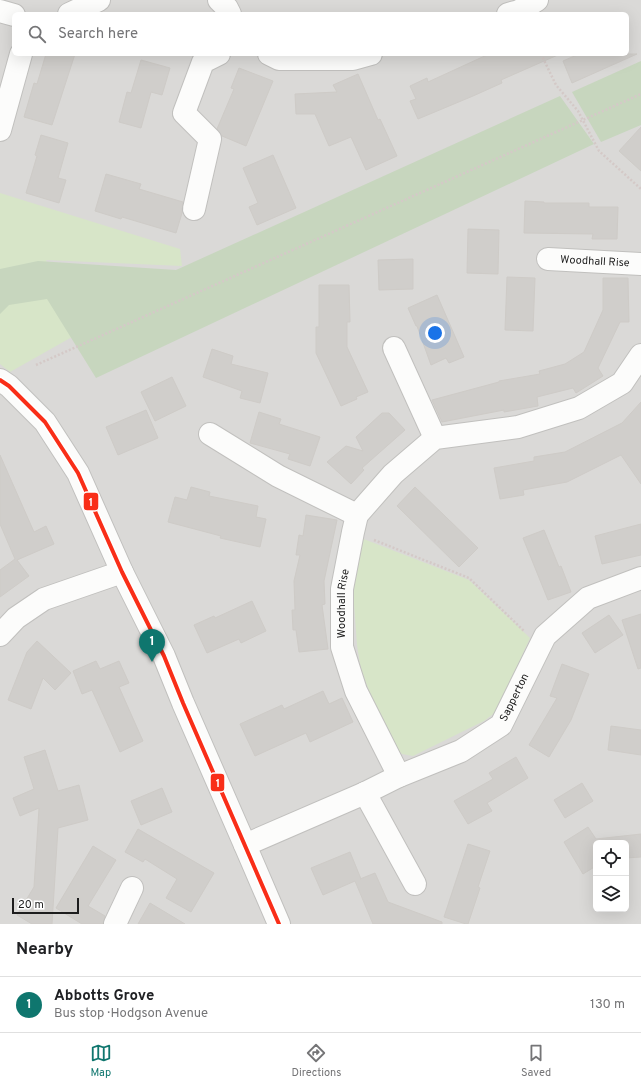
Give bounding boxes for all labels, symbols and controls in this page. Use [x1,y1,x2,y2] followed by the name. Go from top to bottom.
[12,12,629,56] search box
[26,23,48,45] icon: search
[58,25,138,44] text: Search here
[560,253,630,270] street label: Woodhall Rise
[425,323,445,343] your location
[83,492,99,511] line badge: 1
[89,496,93,510] text: 1
[335,568,353,638] street label: Woodhall Rise
[139,629,165,662] pin: 1
[497,671,532,724] street label: Sapperton
[210,773,225,792] line badge: 1
[216,777,220,791] text: 1
[593,840,629,912] map controls
[593,840,629,876] button: locate
[593,876,629,912] button: layers
[12,896,79,915] scale bar
[18,898,44,912] text: 20 m
[16,939,73,961] text: Nearby
[54,987,154,1006] text: Abbotts Grove
[26,997,32,1013] text: 1
[590,997,625,1013] text: 130 m
[54,1006,208,1022] text: Bus stop · Hodgson Avenue
[90,1042,112,1080] tab: Map
[291,1042,341,1080] tab: Directions
[521,1042,551,1080] tab: Saved

